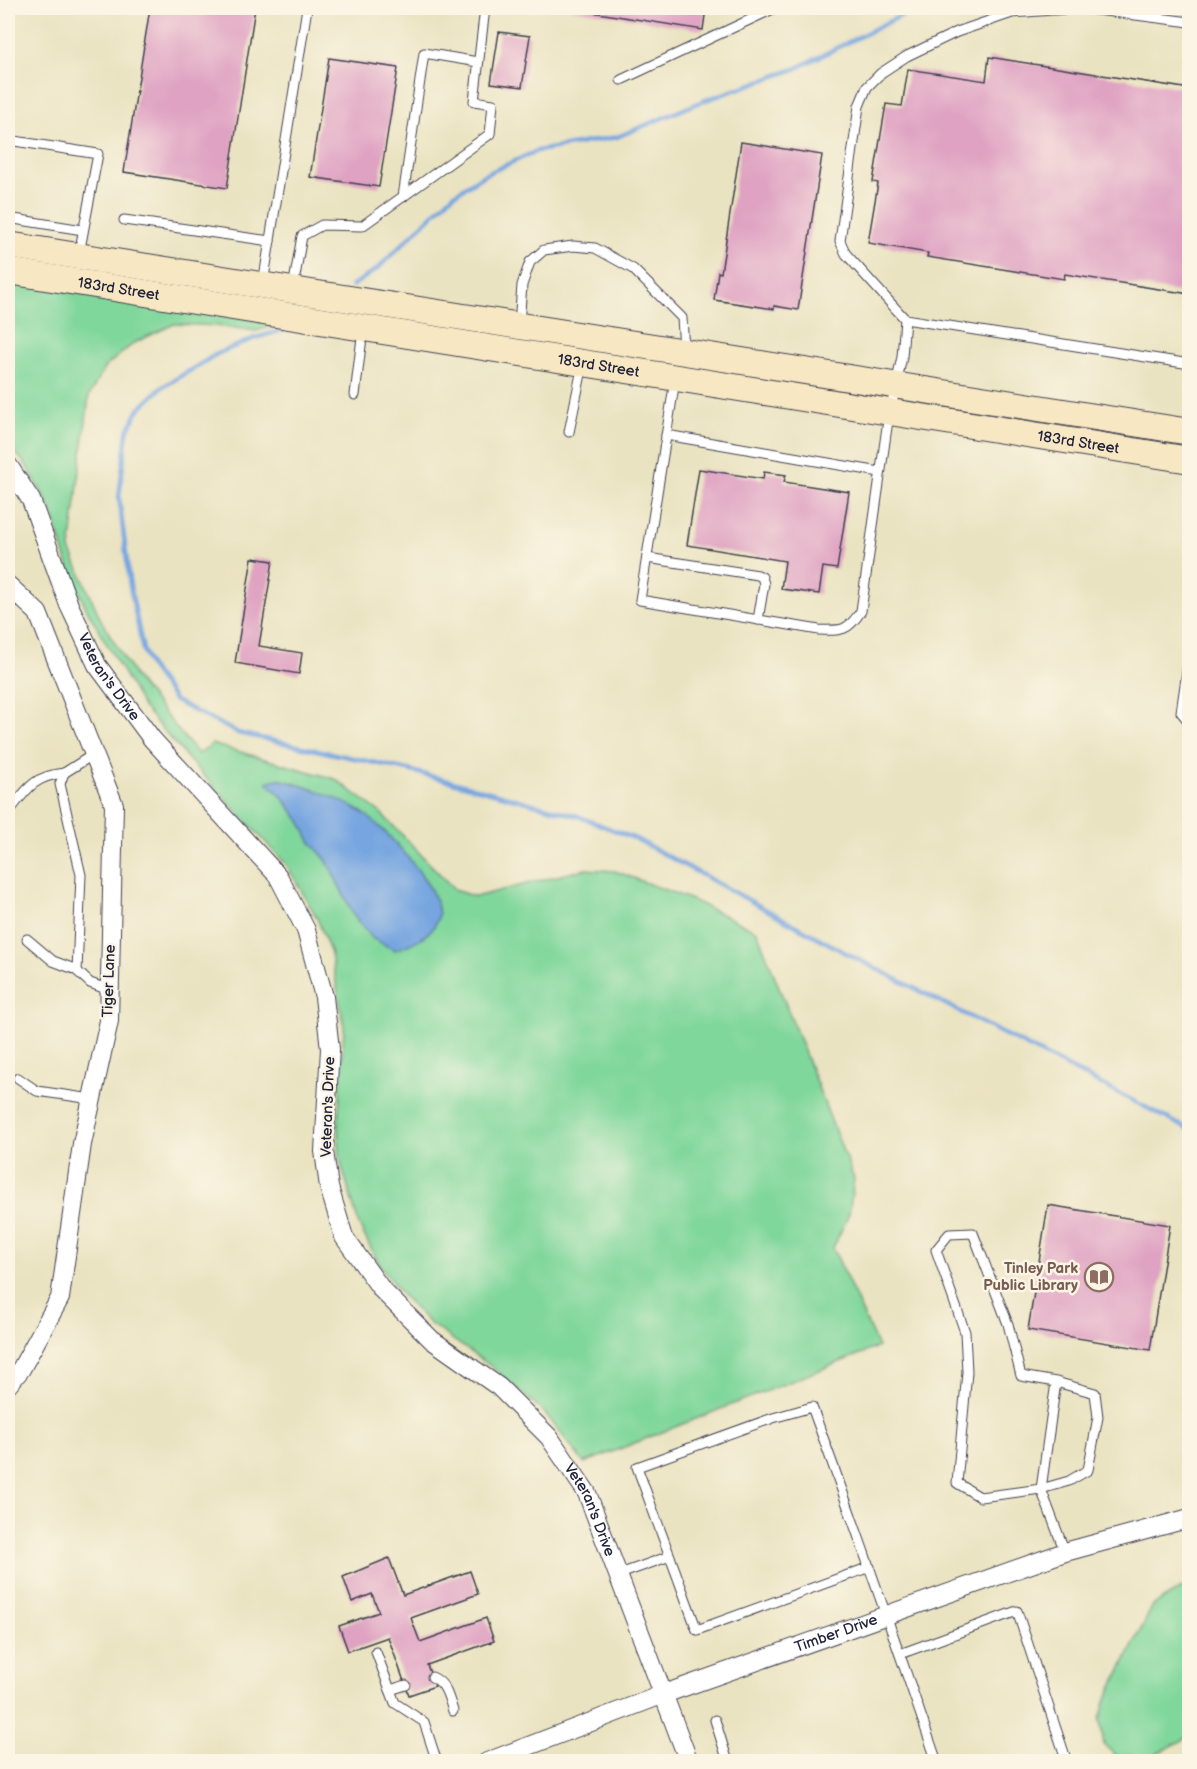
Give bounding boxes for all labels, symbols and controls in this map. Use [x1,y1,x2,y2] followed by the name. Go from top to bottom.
[76,273,161,305] street label: 183rd Street
[556,350,641,381] street label: 183rd Street
[1036,426,1121,458] street label: 183rd Street
[74,630,145,724] street label: Veteran's Drive
[98,944,120,1018] street label: Tiger Lane
[317,1056,339,1158] street label: Veteran's Drive
[983,1259,1078,1295] place label: Tinley Park Public Library
[1083,1261,1115,1293] library icon: Tinley Park Public Library
[560,1459,620,1559] street label: Veteran's Drive
[792,1610,880,1657] street label: Timber Drive

